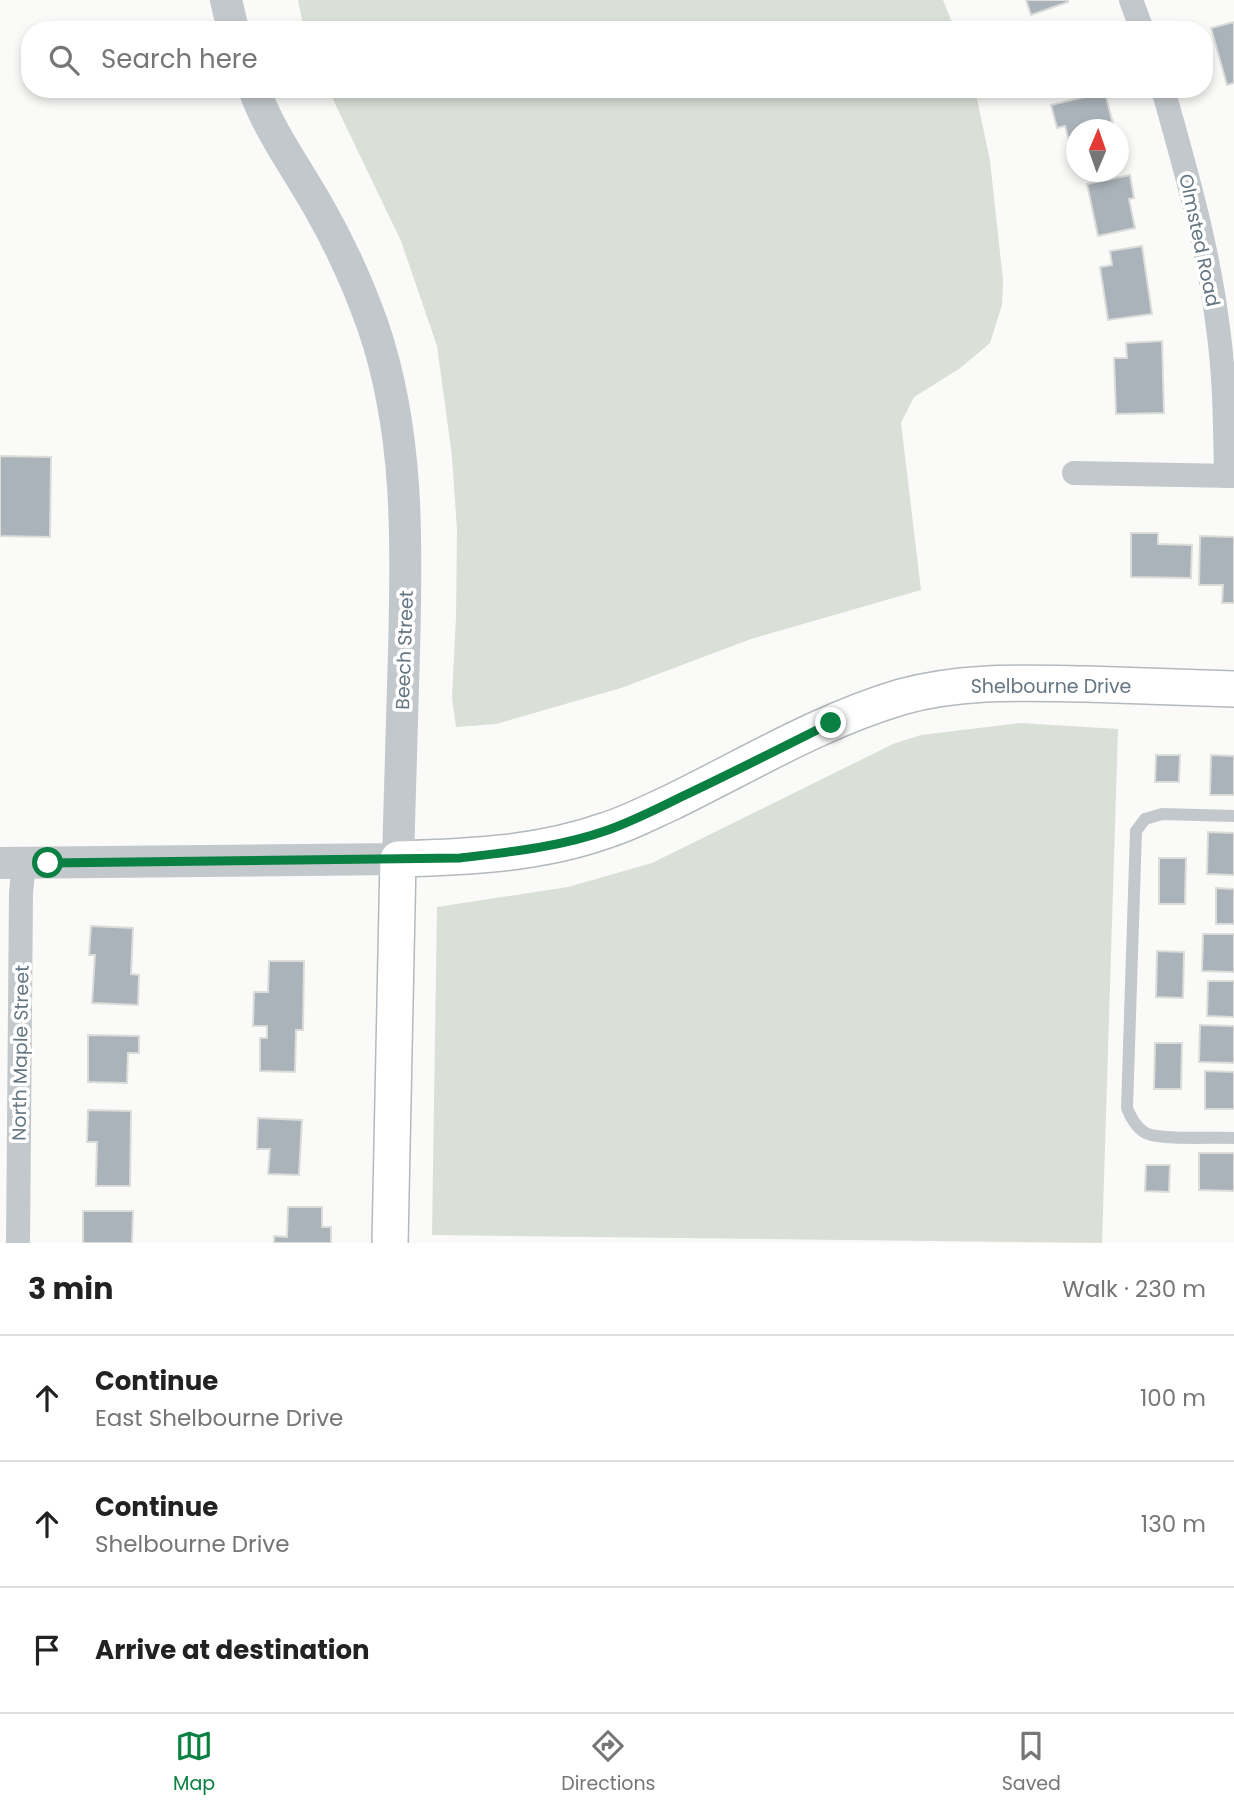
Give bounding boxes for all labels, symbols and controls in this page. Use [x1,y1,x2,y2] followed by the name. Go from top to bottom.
[21,21,1213,98] search box
[45,41,83,79] icon: search
[101,41,258,77] text: Search here
[1066,119,1129,182] north arrow
[1172,171,1227,309] street label: Olmsted Road
[389,590,420,710] street label: Beech Street
[971,673,1131,700] street label: Shelbourne Drive
[815,707,846,738] route end
[32,847,63,878] route start
[5,965,36,1141] street label: North Maple Street
[28,1267,113,1310] text: 3 min
[1062,1273,1206,1305] text: Walk · 230 m
[95,1363,218,1399] text: Continue
[28,1379,66,1417] icon: ahead
[1140,1382,1206,1414] text: 100 m
[95,1402,343,1434] text: East Shelbourne Drive
[95,1489,218,1525] text: Continue
[28,1505,66,1543] icon: ahead
[1141,1508,1206,1540] text: 130 m
[95,1528,290,1560] text: Shelbourne Drive
[28,1631,66,1669] icon: arrive
[95,1632,370,1668] text: Arrive at destination
[173,1727,215,1798] tab: Map
[561,1727,656,1798] tab: Directions
[1002,1727,1061,1798] tab: Saved

